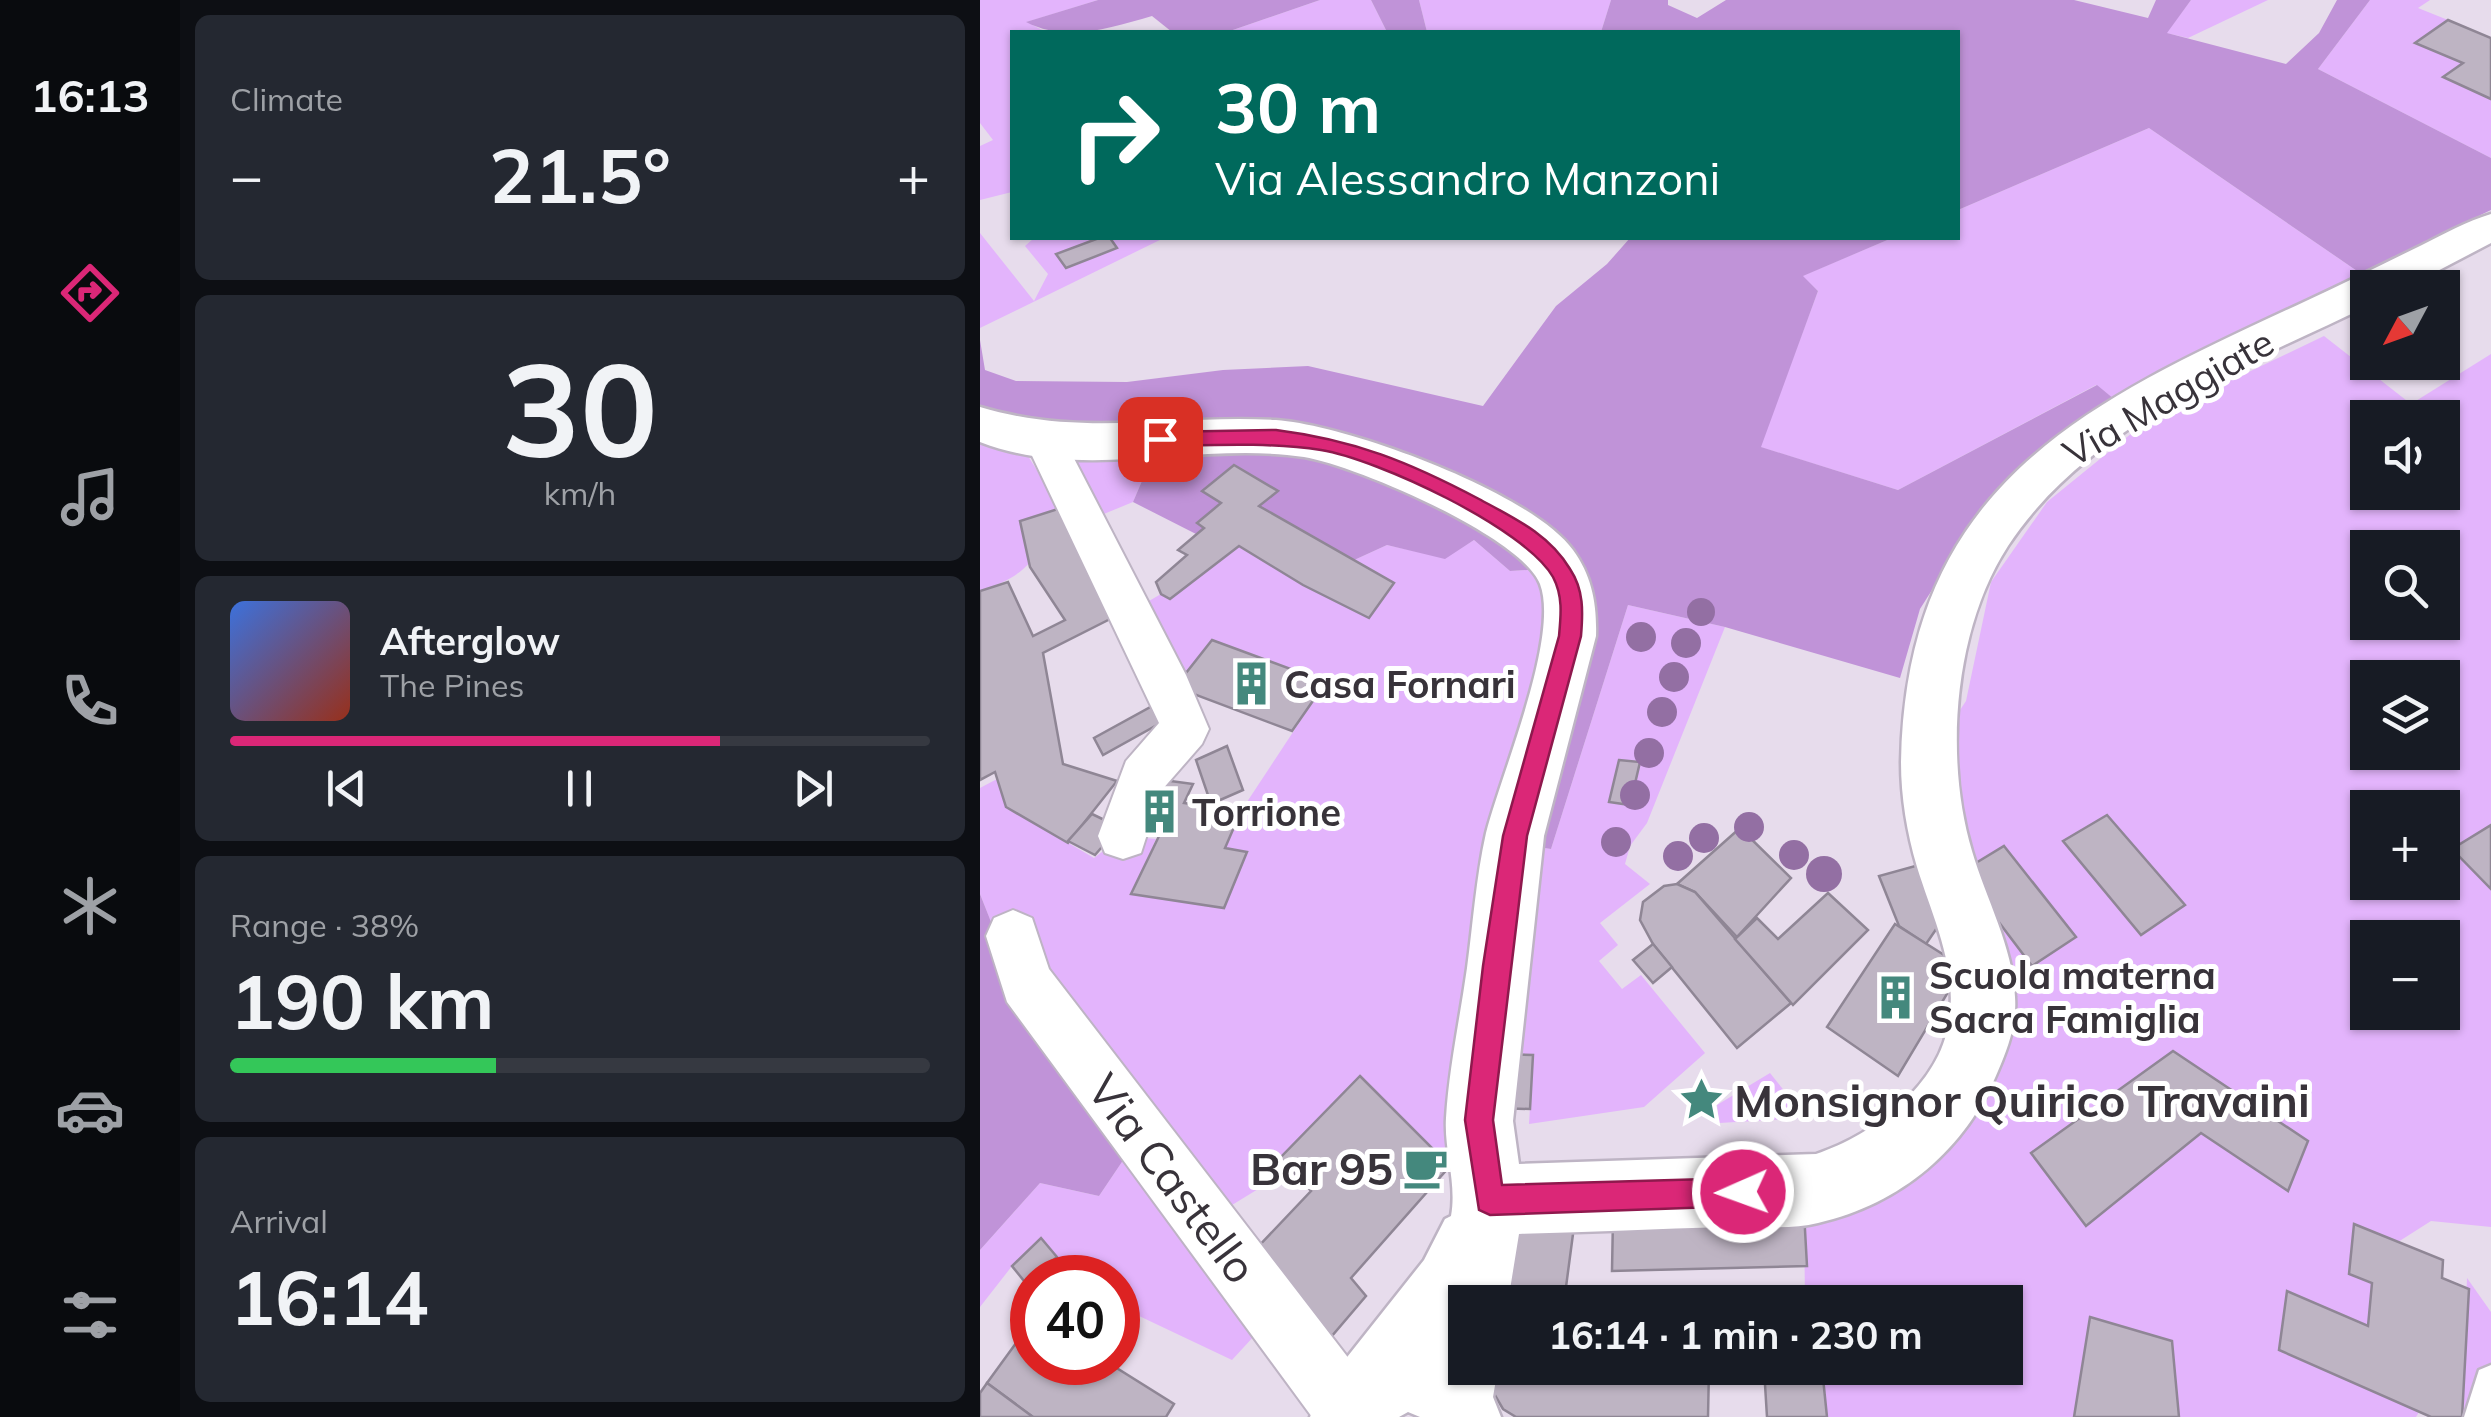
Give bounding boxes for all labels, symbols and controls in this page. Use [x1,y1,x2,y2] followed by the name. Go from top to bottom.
[1215,63,1381,151] text: 30 m
[30,67,150,123] text: 16:13
[1050,70,1180,200] icon: right
[230,79,343,119] text: Climate
[489,128,671,222] text: 21.5°
[230,141,263,210] text: −
[897,141,930,210] text: +
[1215,150,1720,206] text: Via Alessandro Manzoni
[55,258,125,328] icon: directions
[2350,270,2460,380] north arrow
[2350,270,2460,1030] map controls
[2054,317,2282,477] street label: Via Maggiate
[502,326,658,490] text: 30
[1118,397,1203,482] pin
[2350,400,2460,510] button: sound
[1133,412,1188,467] icon: arrive
[55,462,125,532] icon: music
[544,473,616,513] text: km/h
[2350,530,2460,640] button: search
[380,617,560,665] text: Afterglow
[1227,660,1275,708] building icon: Casa Fornari
[1284,660,1516,708] place label: Casa Fornari
[2350,660,2460,770] button: layers
[380,665,524,705] text: The Pines
[55,666,125,736] icon: phone
[319,761,374,816] icon: previous
[552,761,607,816] icon: pause
[786,761,841,816] icon: next
[1135,788,1183,836] building icon: Torrione
[1192,788,1341,836] place label: Torrione
[2350,790,2460,900] button: +
[55,871,125,941] icon: climate
[230,905,419,945] text: Range · 38%
[2350,920,2460,1030] button: −
[1929,951,2216,1043] place label: Scuola materna Sacra Famiglia
[230,954,494,1048] text: 190 km
[1872,973,1920,1021] building icon: Scuola materna Sacra Famiglia
[1076,1062,1270,1294] street label: Via Castello
[1734,1072,2310,1128] place label: Monsignor Quirico Travaini
[55,1075,125,1145] icon: car
[1677,1076,1725,1124] place icon: Monsignor Quirico Travaini
[1250,1140,1393,1196] place label: Bar 95
[1691,1140,1795,1244] position arrow
[1402,1144,1450,1192] cafe icon: Bar 95
[230,1201,328,1241] text: Arrival
[230,1250,429,1344] text: 16:14
[1010,1255,1140,1385] speed limit sign: 40
[55,1280,125,1350] icon: filters
[1548,1311,1923,1359] text: 16:14 · 1 min · 230 m

